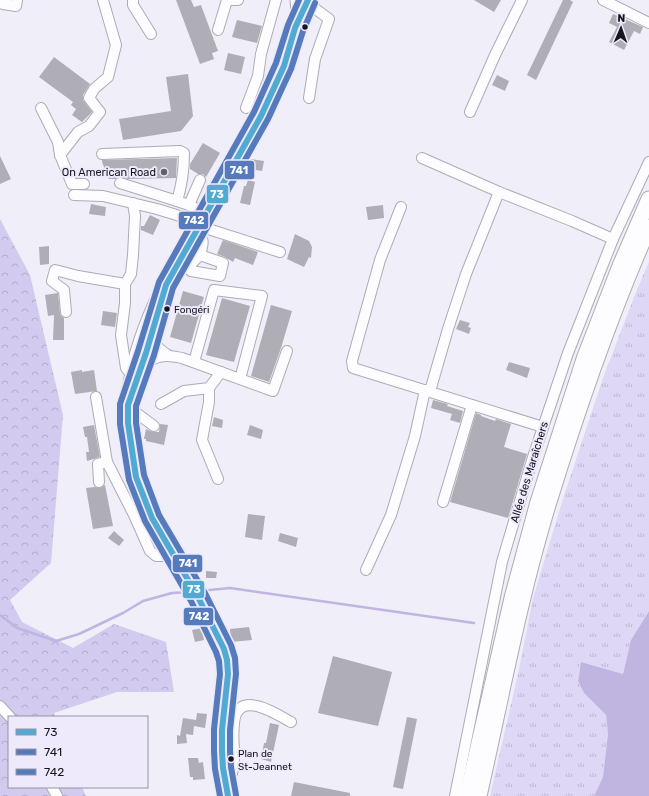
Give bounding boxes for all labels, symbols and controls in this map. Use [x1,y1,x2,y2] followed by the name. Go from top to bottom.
[601,8,641,48] north arrow
[617,12,626,25] text: N
[300,22,310,32] unlabelled marker
[224,160,255,180] line badge: 741
[230,164,248,177] text: 741
[62,166,156,179] place label: On American Road
[159,167,169,177] marker: On American Road
[206,184,229,204] line badge: 73
[210,188,224,201] text: 73
[178,211,209,230] line badge: 742
[184,214,204,227] text: 742
[162,304,172,314] marker: Fongéri
[174,304,209,316] place label: Fongéri
[508,420,551,524] street label: Allée des Maraîchers
[172,554,203,573] line badge: 741
[179,557,197,570] text: 741
[182,580,205,599] line badge: 73
[187,583,201,596] text: 73
[183,607,214,626] line badge: 742
[189,610,209,623] text: 742
[8,716,148,788] legend
[44,725,57,739] text: 73
[44,745,62,759] text: 741
[238,748,292,773] place label: Plan de St-Jeannet
[226,754,236,764] marker: Plan de St-Jeannet
[44,765,64,779] text: 742

